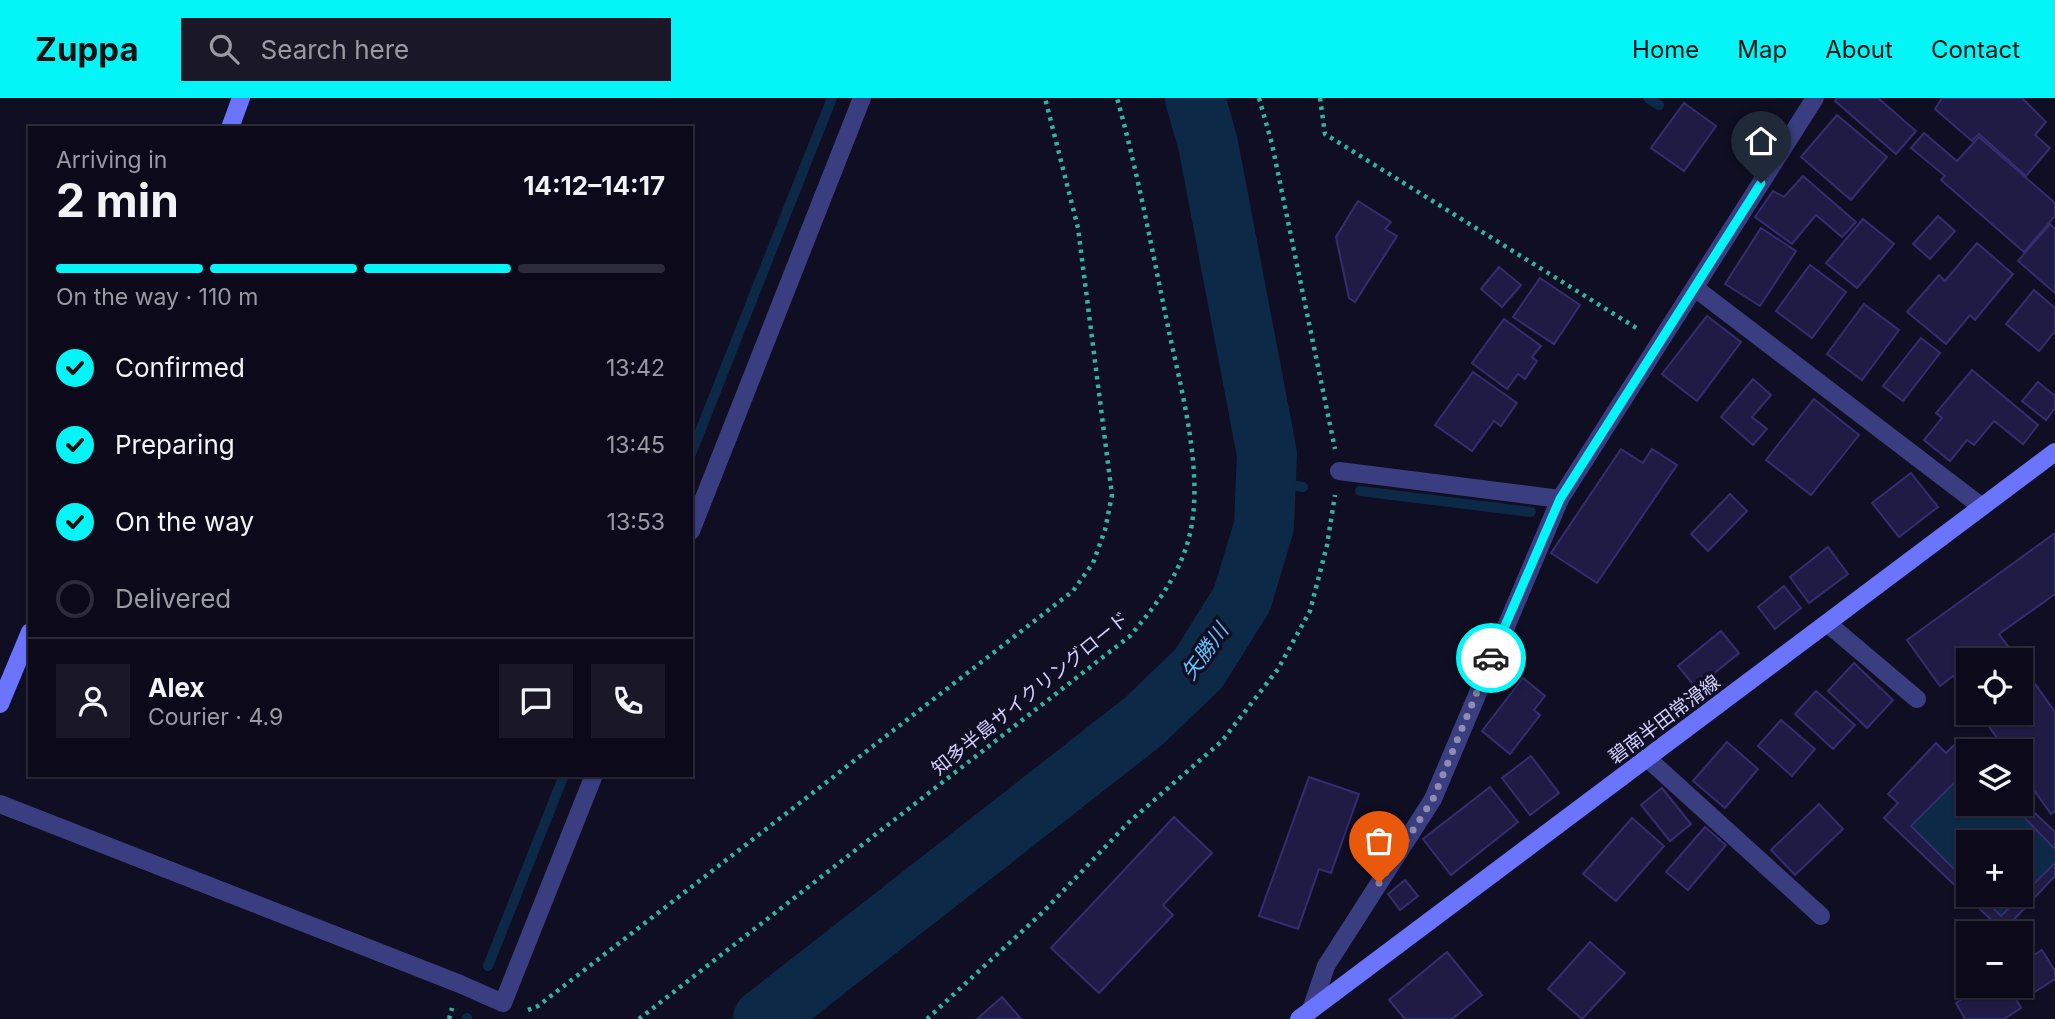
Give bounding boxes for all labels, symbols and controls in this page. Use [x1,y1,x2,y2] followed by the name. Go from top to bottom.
[181,18,671,81] search box
[35,29,139,69] text: Zuppa
[205,30,243,68] icon: search
[261,34,409,65] text: Search here
[1632,35,1699,64] text: Home
[1737,35,1787,64] text: Map
[1825,35,1893,64] text: About
[1931,35,2020,64] text: Contact
[1731,111,1791,183] pin
[1742,122,1780,160] icon: home
[56,146,167,174] text: Arriving in
[523,170,665,201] text: 14:12–14:17
[56,172,179,228] text: 2 min
[56,283,258,311] text: On the way · 110 m
[56,349,94,387] icon: check
[115,352,245,383] text: Confirmed
[606,354,665,382] text: 13:42
[56,426,94,464] icon: check
[115,429,235,460] text: Preparing
[606,431,665,459] text: 13:45
[56,503,94,541] icon: check
[115,506,254,537] text: On the way
[607,508,665,536] text: 13:53
[115,583,231,614] text: Delivered
[927,607,1133,780] street label: 知多半島サイクリングロード
[1176,617,1234,685] water label: 矢勝川
[1456,623,1526,693] courier
[1472,639,1510,677] icon: car
[1956,648,2033,998] map controls
[1956,648,2033,725] button: locate
[56,664,130,738] button: person
[499,664,573,738] button: chat
[591,664,665,738] button: phone
[1604,670,1724,769] street label: 碧南半田常滑線
[148,672,205,703] text: Alex
[148,703,283,731] text: Courier · 4.9
[1956,739,2033,816] button: layers
[1349,811,1409,883] pin
[1360,822,1398,860] icon: bag
[1956,830,2033,907] button: +
[1956,921,2033,998] button: −

